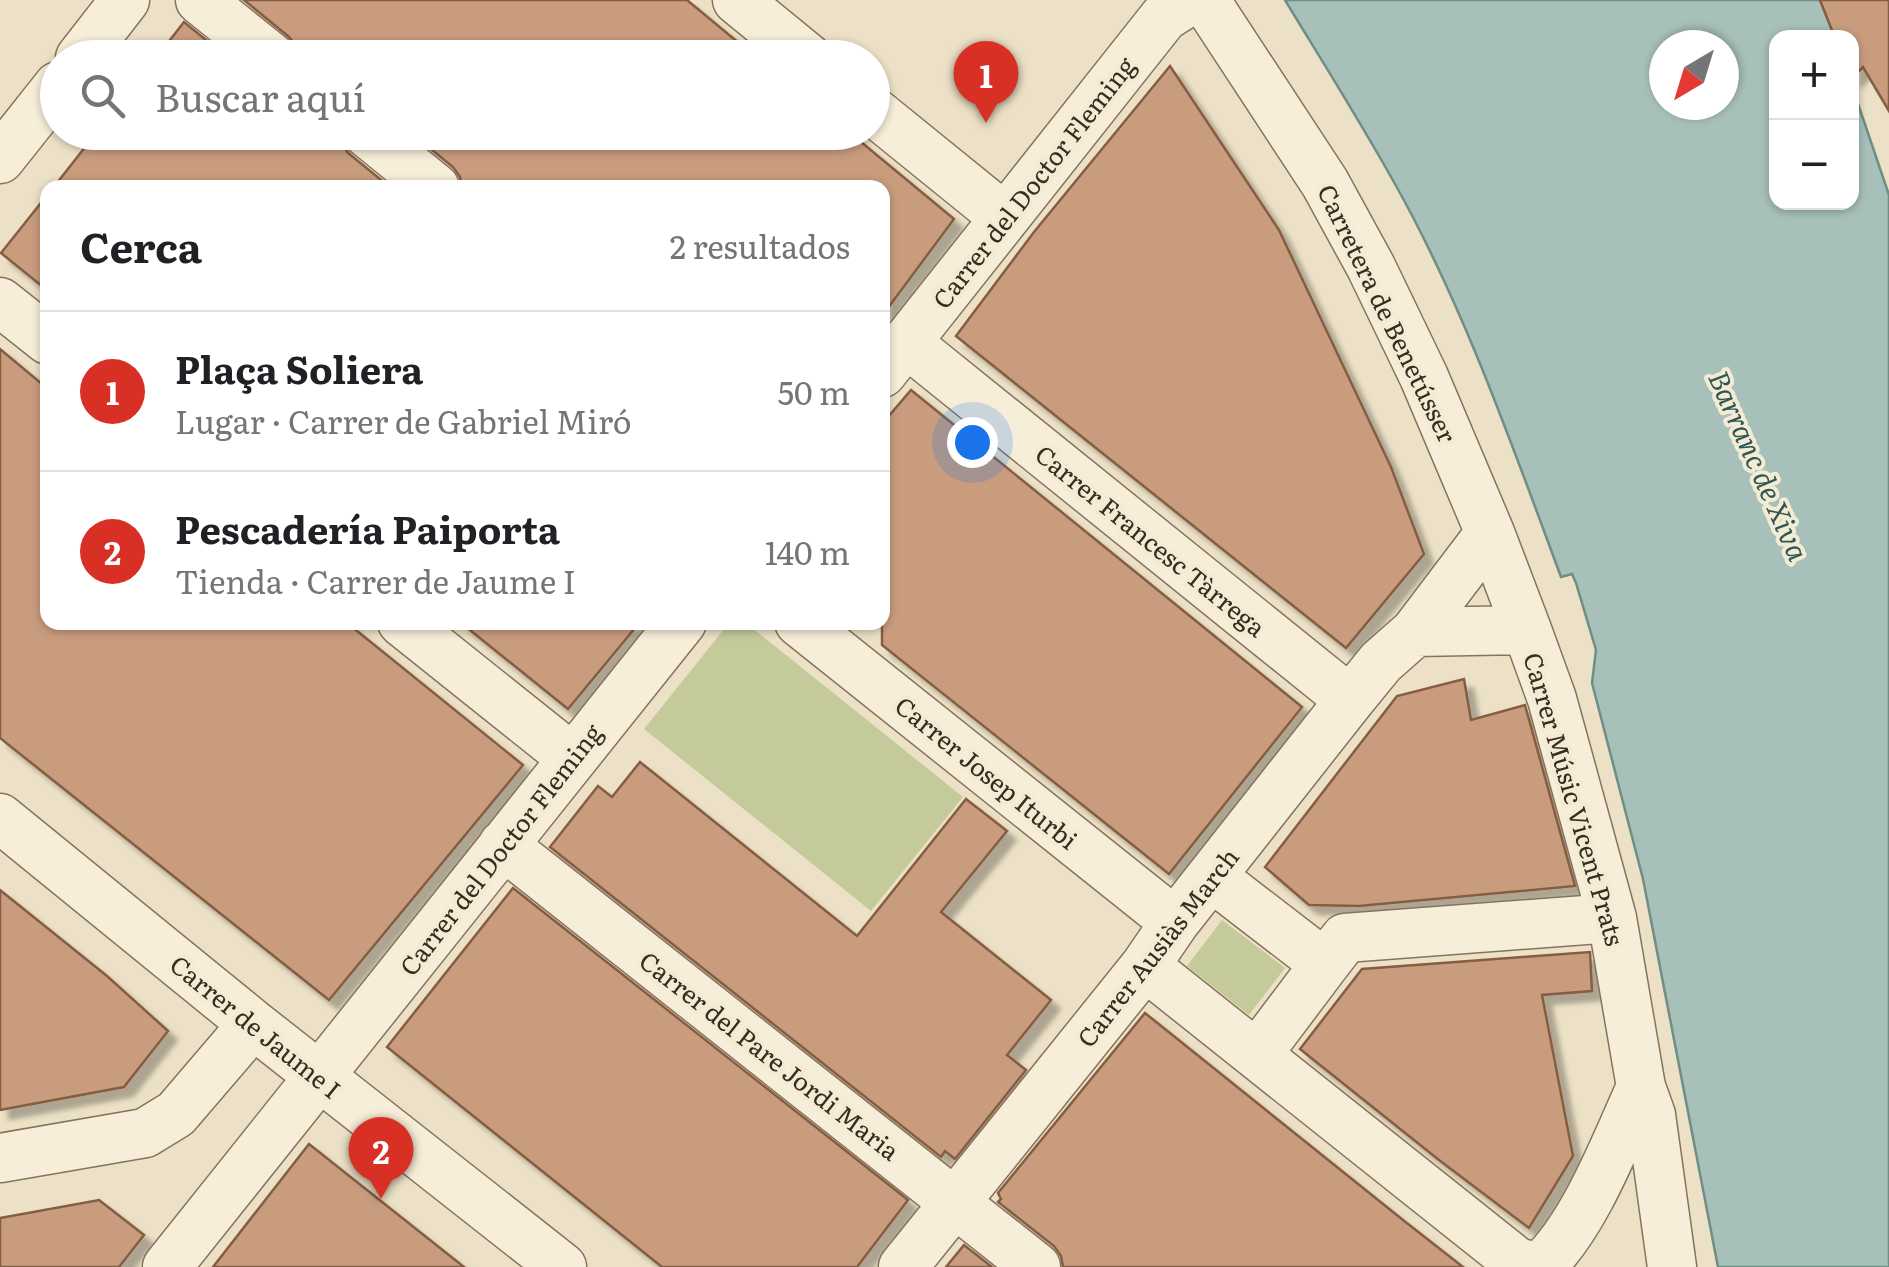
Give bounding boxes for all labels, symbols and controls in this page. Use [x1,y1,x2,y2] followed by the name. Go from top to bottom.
[1649,30,1739,120] north arrow
[1769,30,1859,210] map controls
[1769,30,1859,120] button: +
[40,40,890,150] search box
[954,41,1018,123] pin: 1
[923,48,1143,316] street label: Carrer del Doctor Fleming
[155,67,365,124] text: Buscar aquí
[75,68,130,123] icon: search
[1769,120,1859,210] button: −
[1309,177,1467,449] street label: Carretera de Benetússer
[80,214,202,276] text: Cerca
[670,221,850,269] text: 2 resultados
[175,339,423,396] text: Plaça Soliera
[1699,363,1821,567] water label: Barranc de Xiva
[106,367,119,415] text: 1
[778,367,850,415] text: 50 m
[175,396,632,444] text: Lugar · Carrer de Gabriel Miró
[947,417,998,468] your location
[1028,435,1275,645] street label: Carrer Francesc Tàrrega
[175,499,560,556] text: Pescadería Paiporta
[104,527,121,575] text: 2
[765,527,850,575] text: 140 m
[175,556,576,604] text: Tienda · Carrer de Jaume I
[1515,648,1635,950] street label: Carrer Músic Vicent Prats
[888,687,1086,857] street label: Carrer Josep Iturbi
[390,715,610,983] street label: Carrer del Doctor Fleming
[1067,839,1247,1055] street label: Carrer Ausiàs March
[632,942,908,1169] street label: Carrer del Pare Jordi Maria
[163,945,349,1107] street label: Carrer de Jaume I
[348,1116,414,1199] pin: 2

